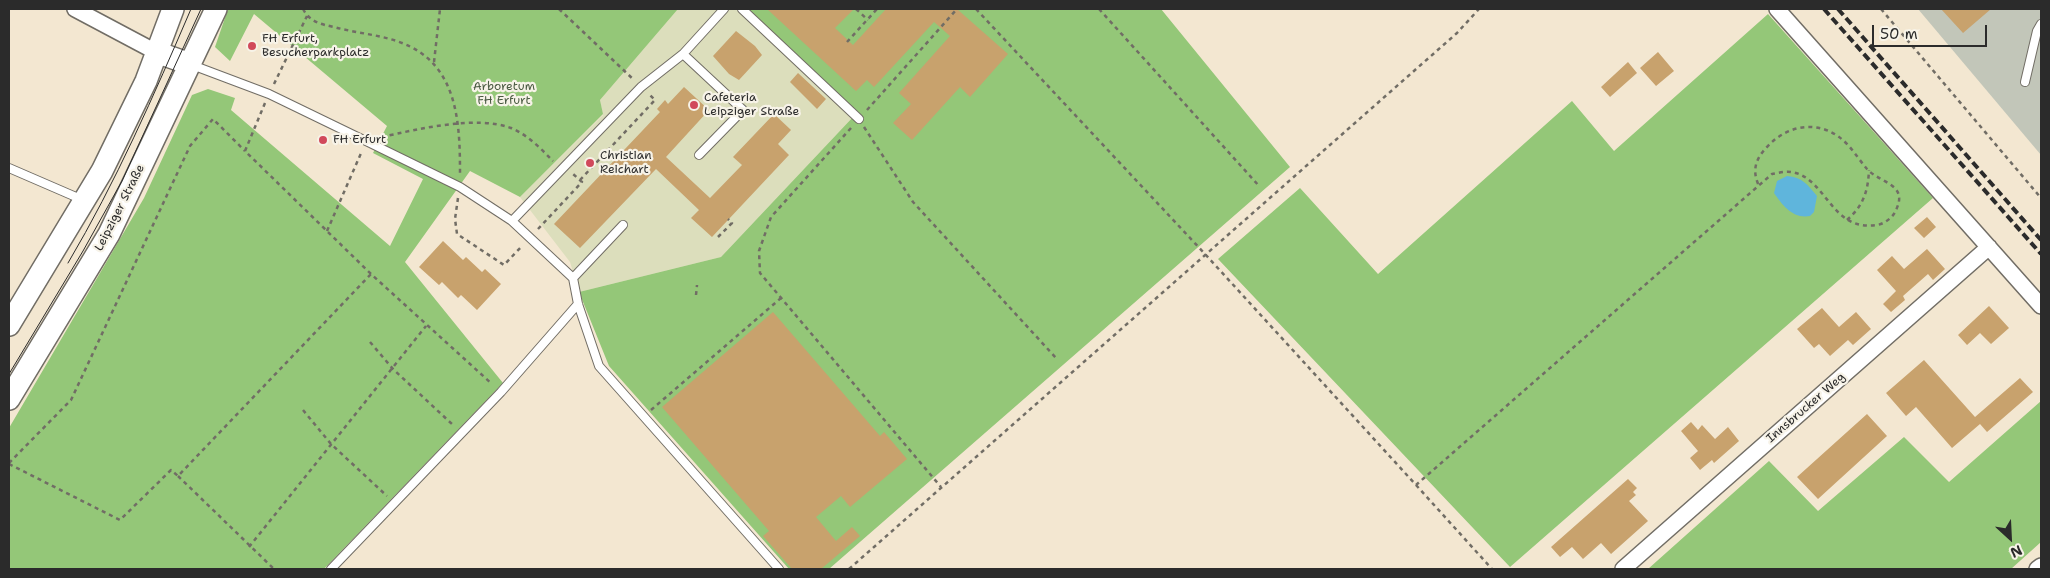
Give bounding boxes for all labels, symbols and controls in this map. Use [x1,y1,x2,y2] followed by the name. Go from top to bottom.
[1875,15,1990,47] scale bar
[1880,24,1918,44] text: 50 m
[262,32,369,60] place label: FH Erfurt, Besucherparkplatz
[246,40,258,52] marker: FH Erfurt, Besucherparkplatz
[473,80,535,108] park label: Arboretum FH Erfurt
[704,91,799,119] place label: Cafeteria Leipziger Straße
[688,99,700,111] marker: Cafeteria Leipziger Straße
[333,133,386,147] place label: FH Erfurt
[317,134,329,146] marker: FH Erfurt
[600,149,652,177] place label: Christian Reichart
[584,157,596,169] marker: Christian Reichart
[92,162,148,254] street label: Leipziger Straße
[1764,370,1848,446] street label: Innsbrucker Weg
[1985,513,2035,563] north arrow
[2008,541,2025,562] text: N

